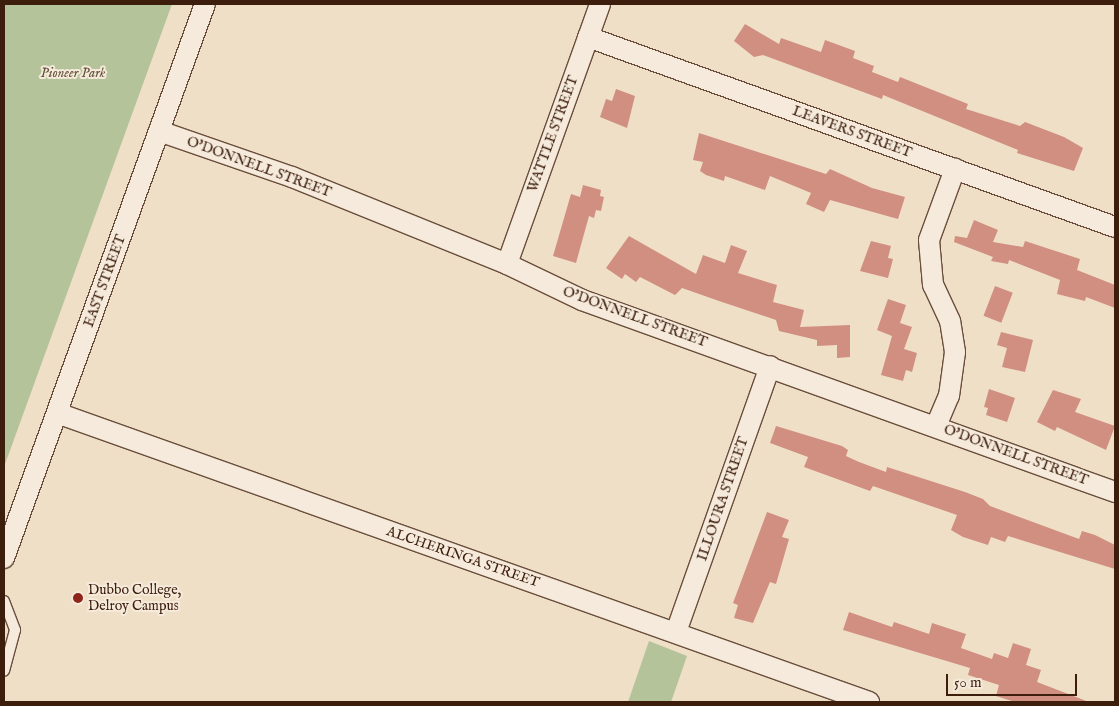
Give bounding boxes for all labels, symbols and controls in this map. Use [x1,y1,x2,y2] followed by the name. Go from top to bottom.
[41,65,105,81] park label: Pioneer Park
[524,73,582,195] street label: WATTLE STREET
[790,103,914,161] street label: LEAVERS STREET
[184,133,334,201] street label: O'DONNELL STREET
[80,232,130,330] street label: EAST STREET
[560,283,710,351] street label: O'DONNELL STREET
[941,421,1091,489] street label: O'DONNELL STREET
[694,435,752,563] street label: ILLOURA STREET
[384,523,542,591] street label: ALCHERINGA STREET
[88,582,181,614] place label: Dubbo College, Delroy Campus
[72,592,84,604] marker: Dubbo College, Delroy Campus
[949,664,1080,696] scale bar
[954,673,982,692] text: 50 m

